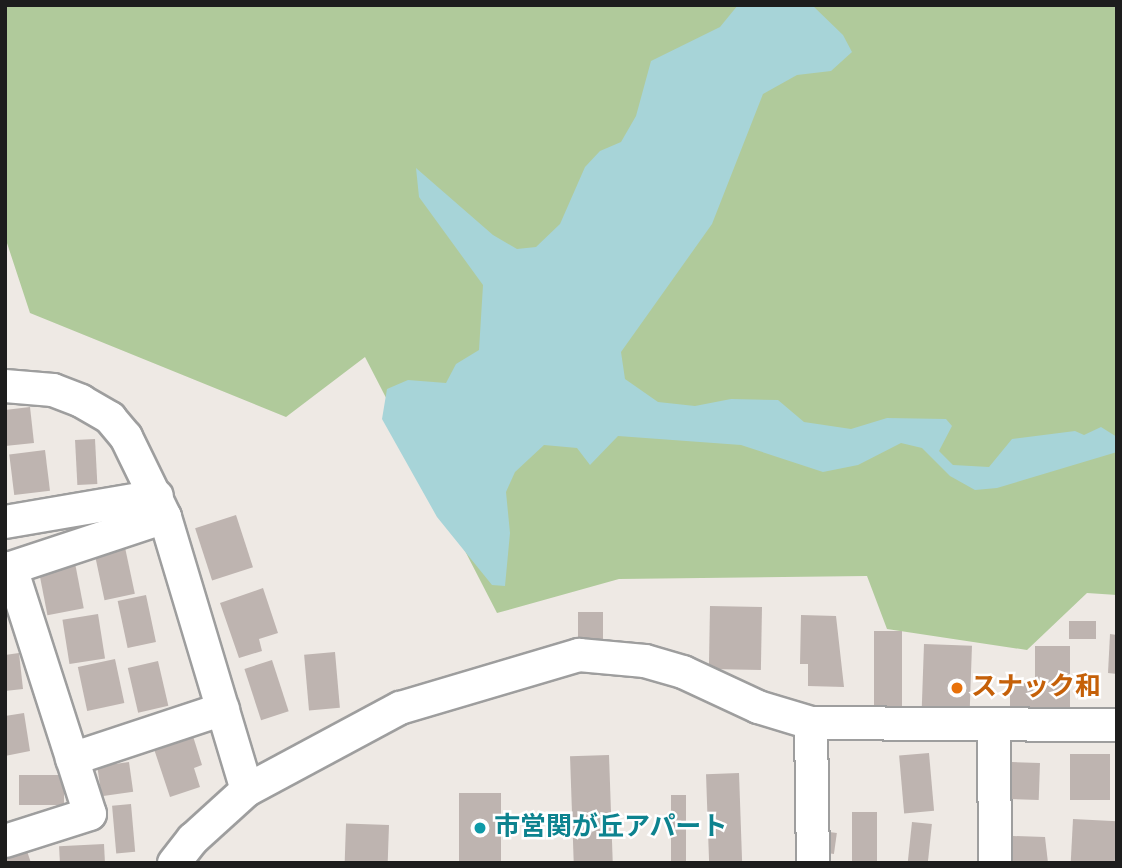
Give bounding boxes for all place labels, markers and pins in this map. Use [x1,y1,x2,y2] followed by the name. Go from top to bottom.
[971,672,1101,704] place label: スナック和
[949,680,965,696] marker: スナック和
[494,812,728,844] place label: 市営関が丘アパート
[472,820,488,836] marker: 市営関が丘アパート

